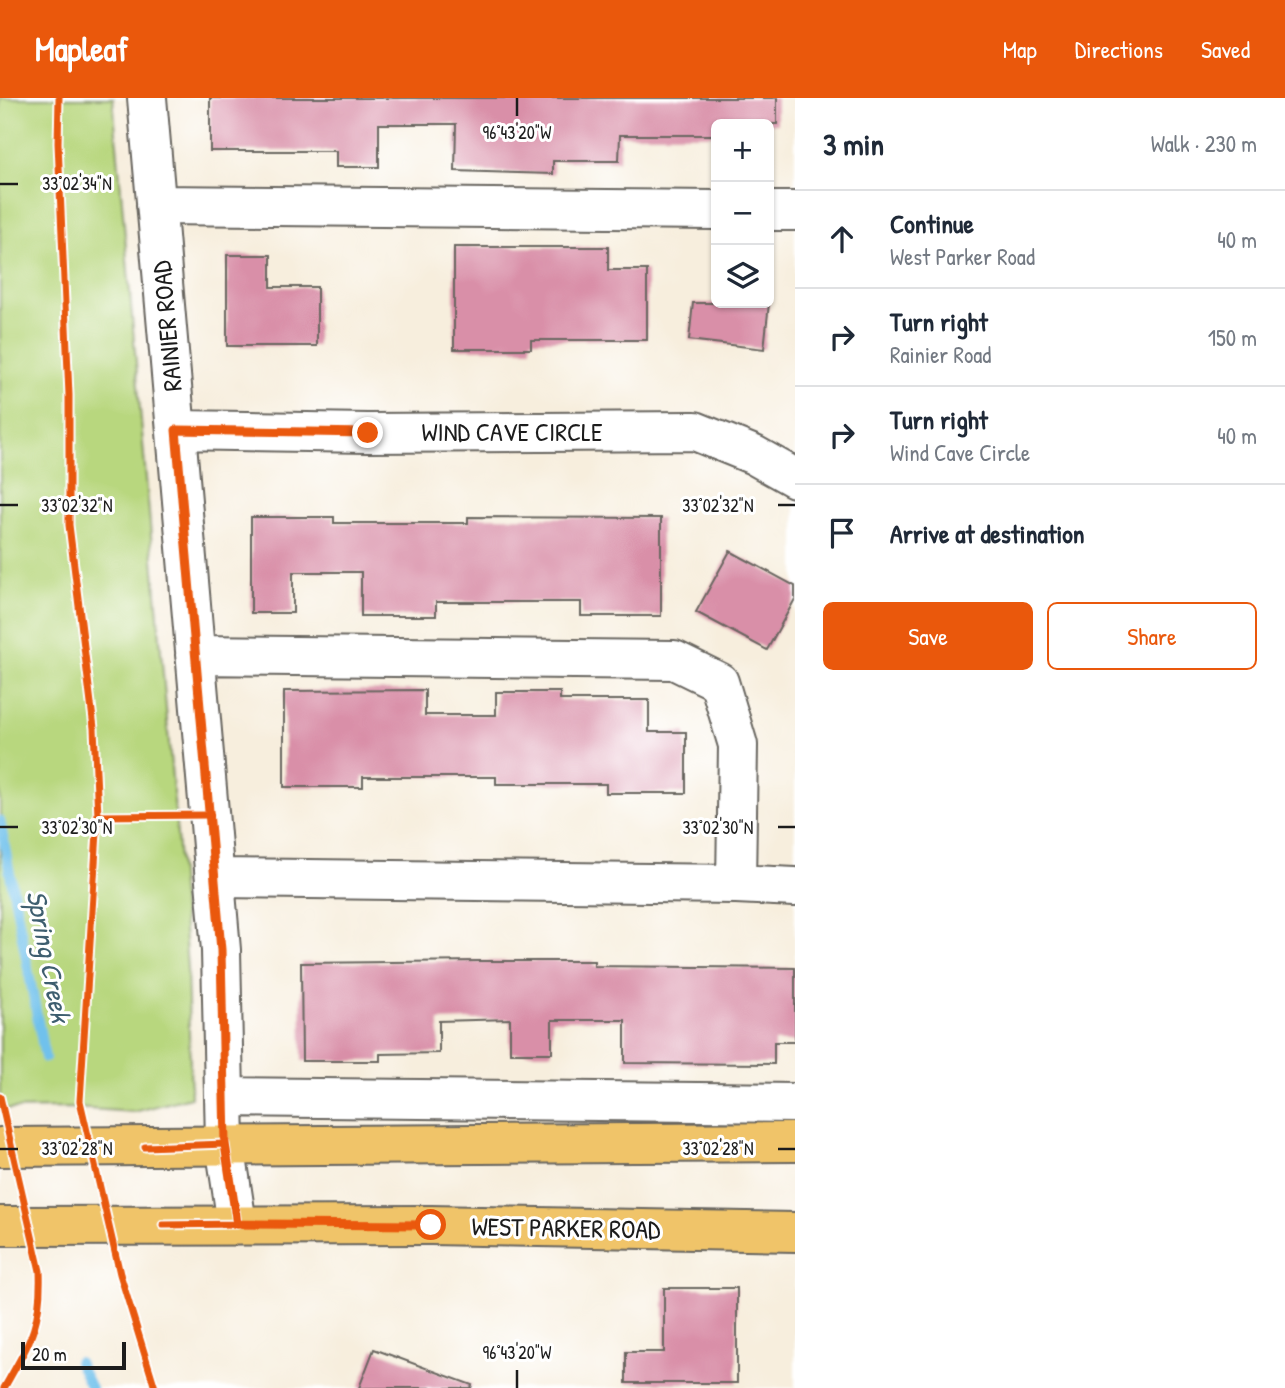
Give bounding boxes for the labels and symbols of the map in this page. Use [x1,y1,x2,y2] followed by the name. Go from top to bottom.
[483,120,551,145] text: 96°43'20"W
[42,171,112,196] text: 33°02'34"N
[143,259,190,393] street label: RAINIER ROAD
[422,414,603,449] street label: WIND CAVE CIRCLE
[352,417,383,448] route end
[41,493,113,518] text: 33°02'32"N
[682,493,754,518] text: 33°02'32"N
[42,815,112,840] text: 33°02'30"N
[683,815,753,840] text: 33°02'30"N
[18,887,81,1027] water label: Spring Creek
[42,1136,113,1161] text: 33°02'28"N
[683,1136,754,1161] text: 33°02'28"N
[471,1208,661,1247] street label: WEST PARKER ROAD
[415,1209,446,1240] route start
[21,1339,126,1371] scale bar
[483,1340,551,1365] text: 96°43'20"W

